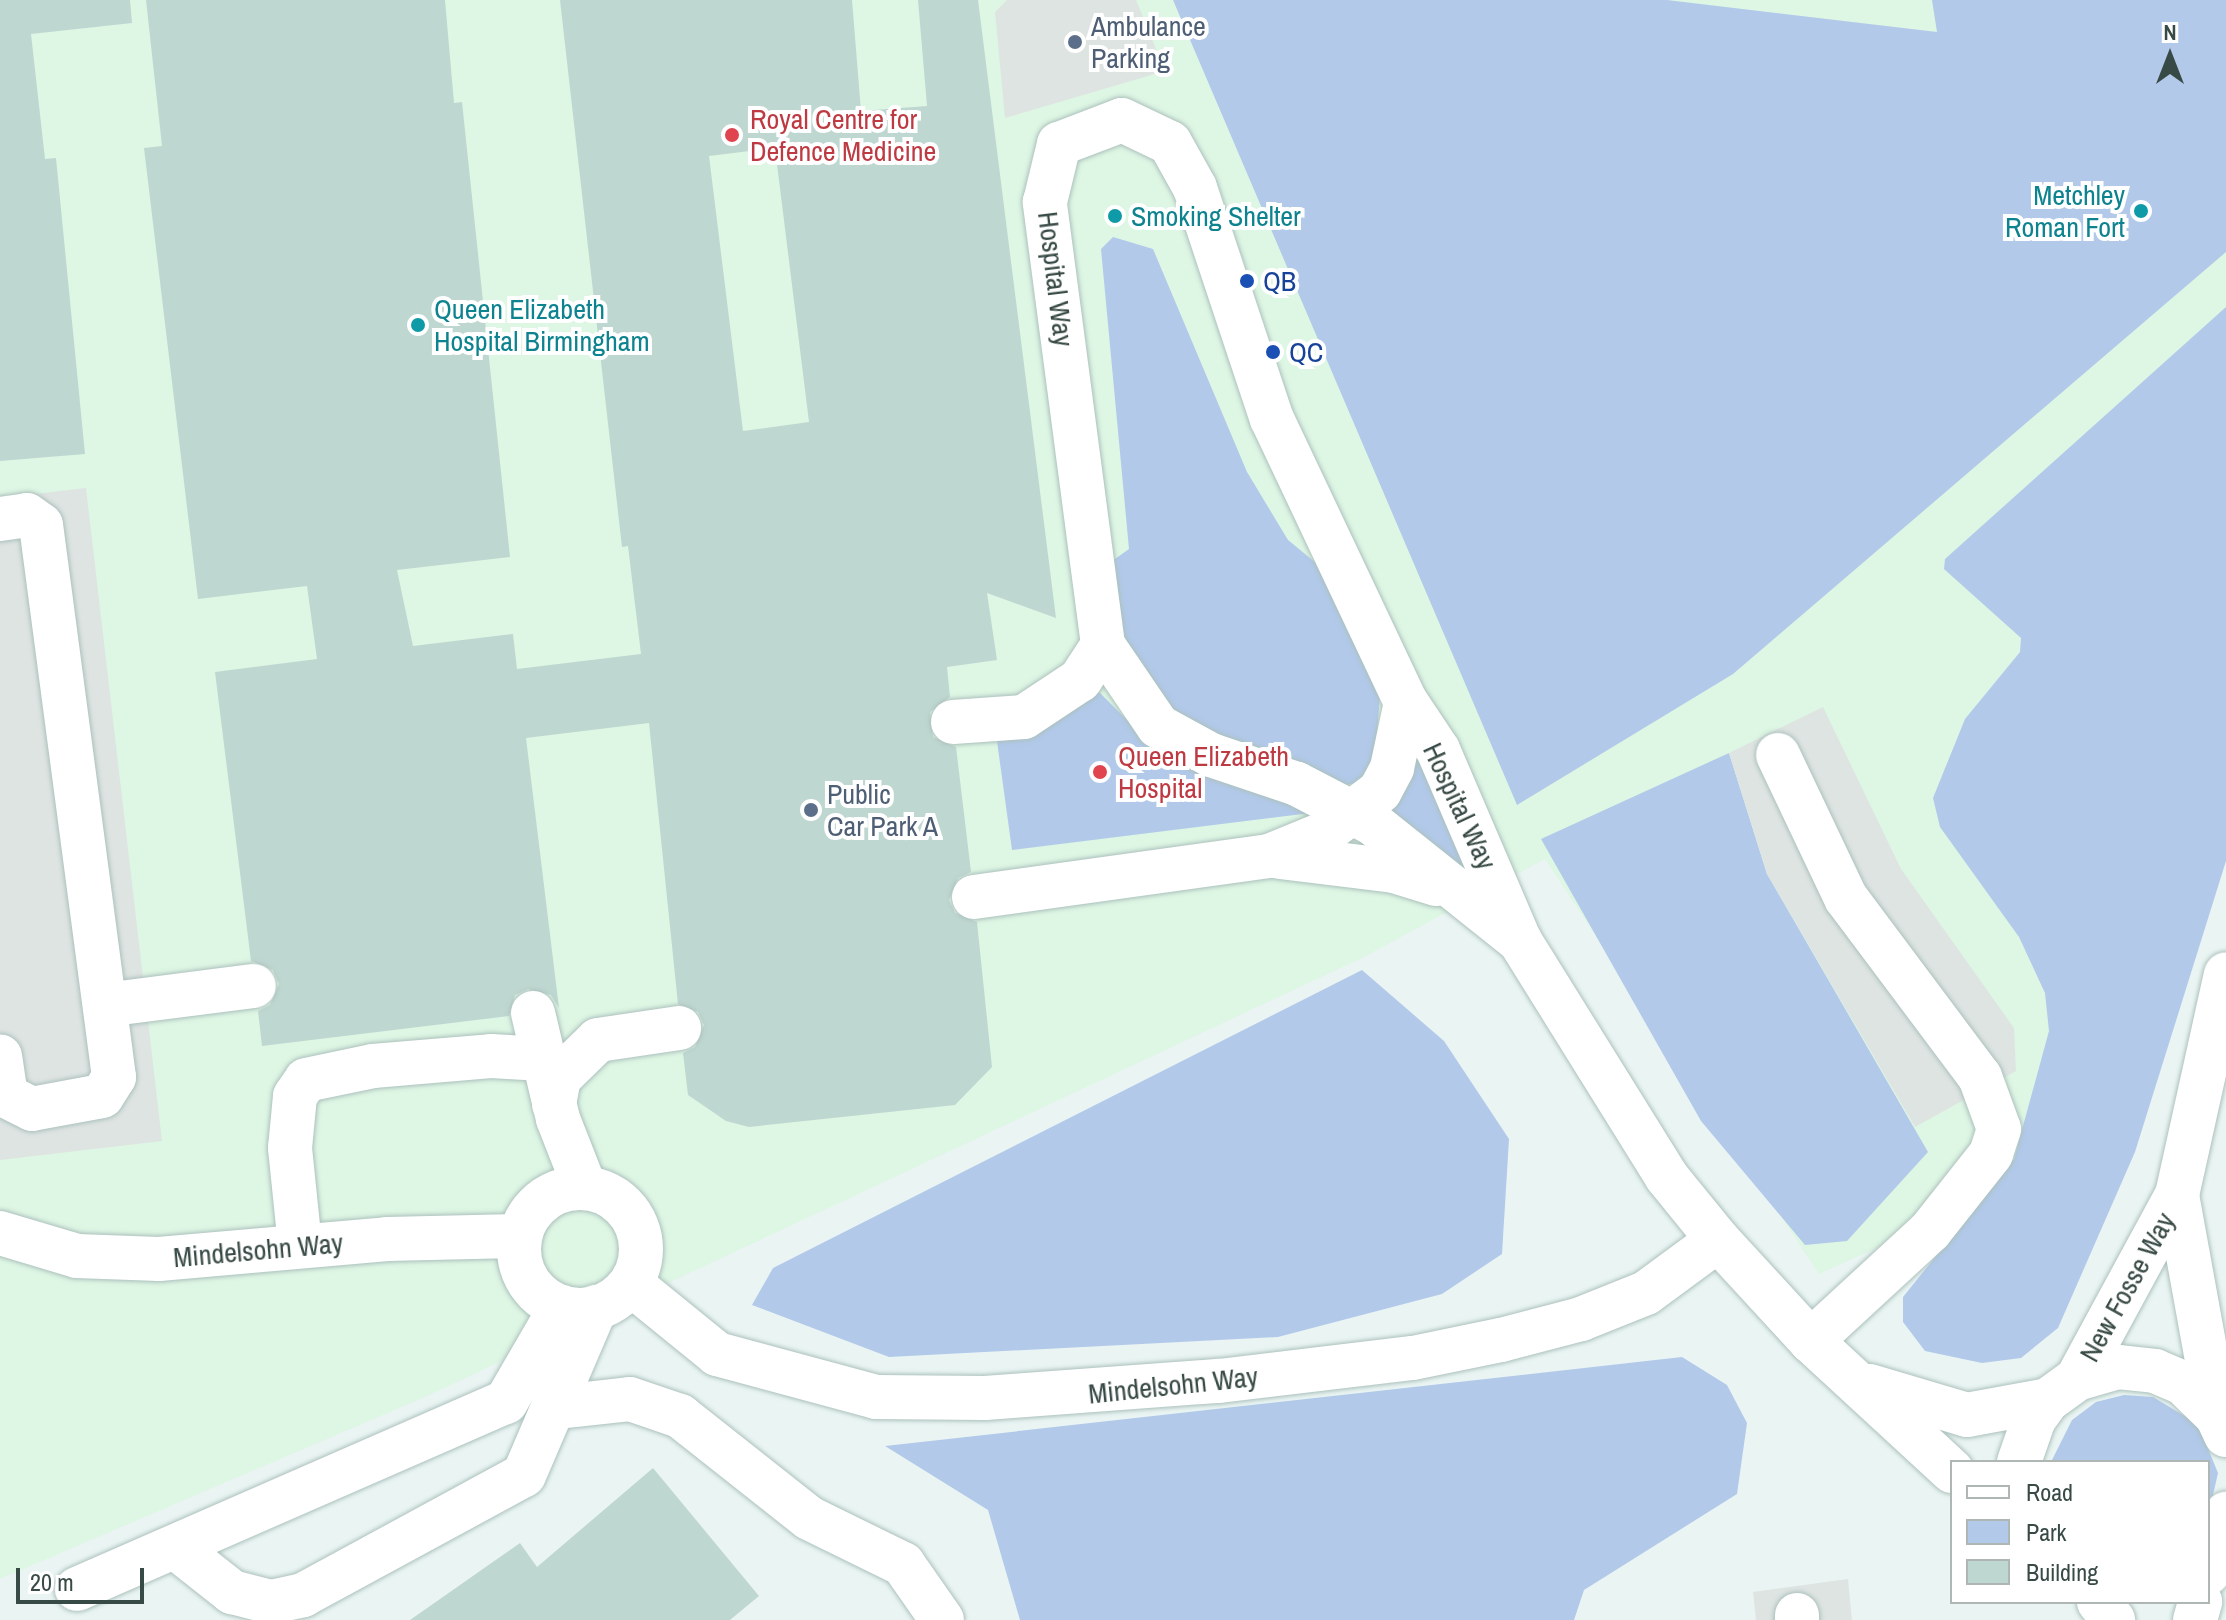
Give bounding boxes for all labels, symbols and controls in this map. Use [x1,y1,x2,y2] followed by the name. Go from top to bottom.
[1091,9,1206,75] place label: Ambulance Parking
[2130,16,2210,96] north arrow
[2163,17,2177,47] text: N
[1066,33,1084,51] marker: Ambulance Parking
[750,102,936,168] place label: Royal Centre for Defence Medicine
[721,124,743,146] marker: Royal Centre for Defence Medicine
[2005,178,2125,244] place label: Metchley Roman Fort
[1131,199,1301,233] place label: Smoking Shelter
[2132,202,2150,220] marker: Metchley Roman Fort
[1106,207,1124,225] marker: Smoking Shelter
[1031,210,1081,348] street label: Hospital Way
[1263,264,1296,298] place label: QB
[1238,272,1256,290] marker: QB
[434,292,650,358] place label: Queen Elizabeth Hospital Birmingham
[409,316,427,334] marker: Queen Elizabeth Hospital Birmingham
[1289,335,1323,369] place label: QC
[1264,343,1282,361] marker: QC
[1416,737,1504,875] street label: Hospital Way
[1118,739,1289,805] place label: Queen Elizabeth Hospital
[1089,761,1111,783] marker: Queen Elizabeth Hospital
[827,777,939,843] place label: Public Car Park A
[802,801,820,819] marker: Public Car Park A
[2072,1207,2182,1367] street label: New Fosse Way
[172,1226,344,1274] street label: Mindelsohn Way
[1087,1359,1259,1411] street label: Mindelsohn Way
[1950,1460,2210,1604] legend
[2026,1476,2073,1508] text: Road
[2026,1516,2066,1548] text: Park
[20,1552,148,1602] scale bar
[2026,1556,2098,1588] text: Building
[30,1566,74,1598] text: 20 m

